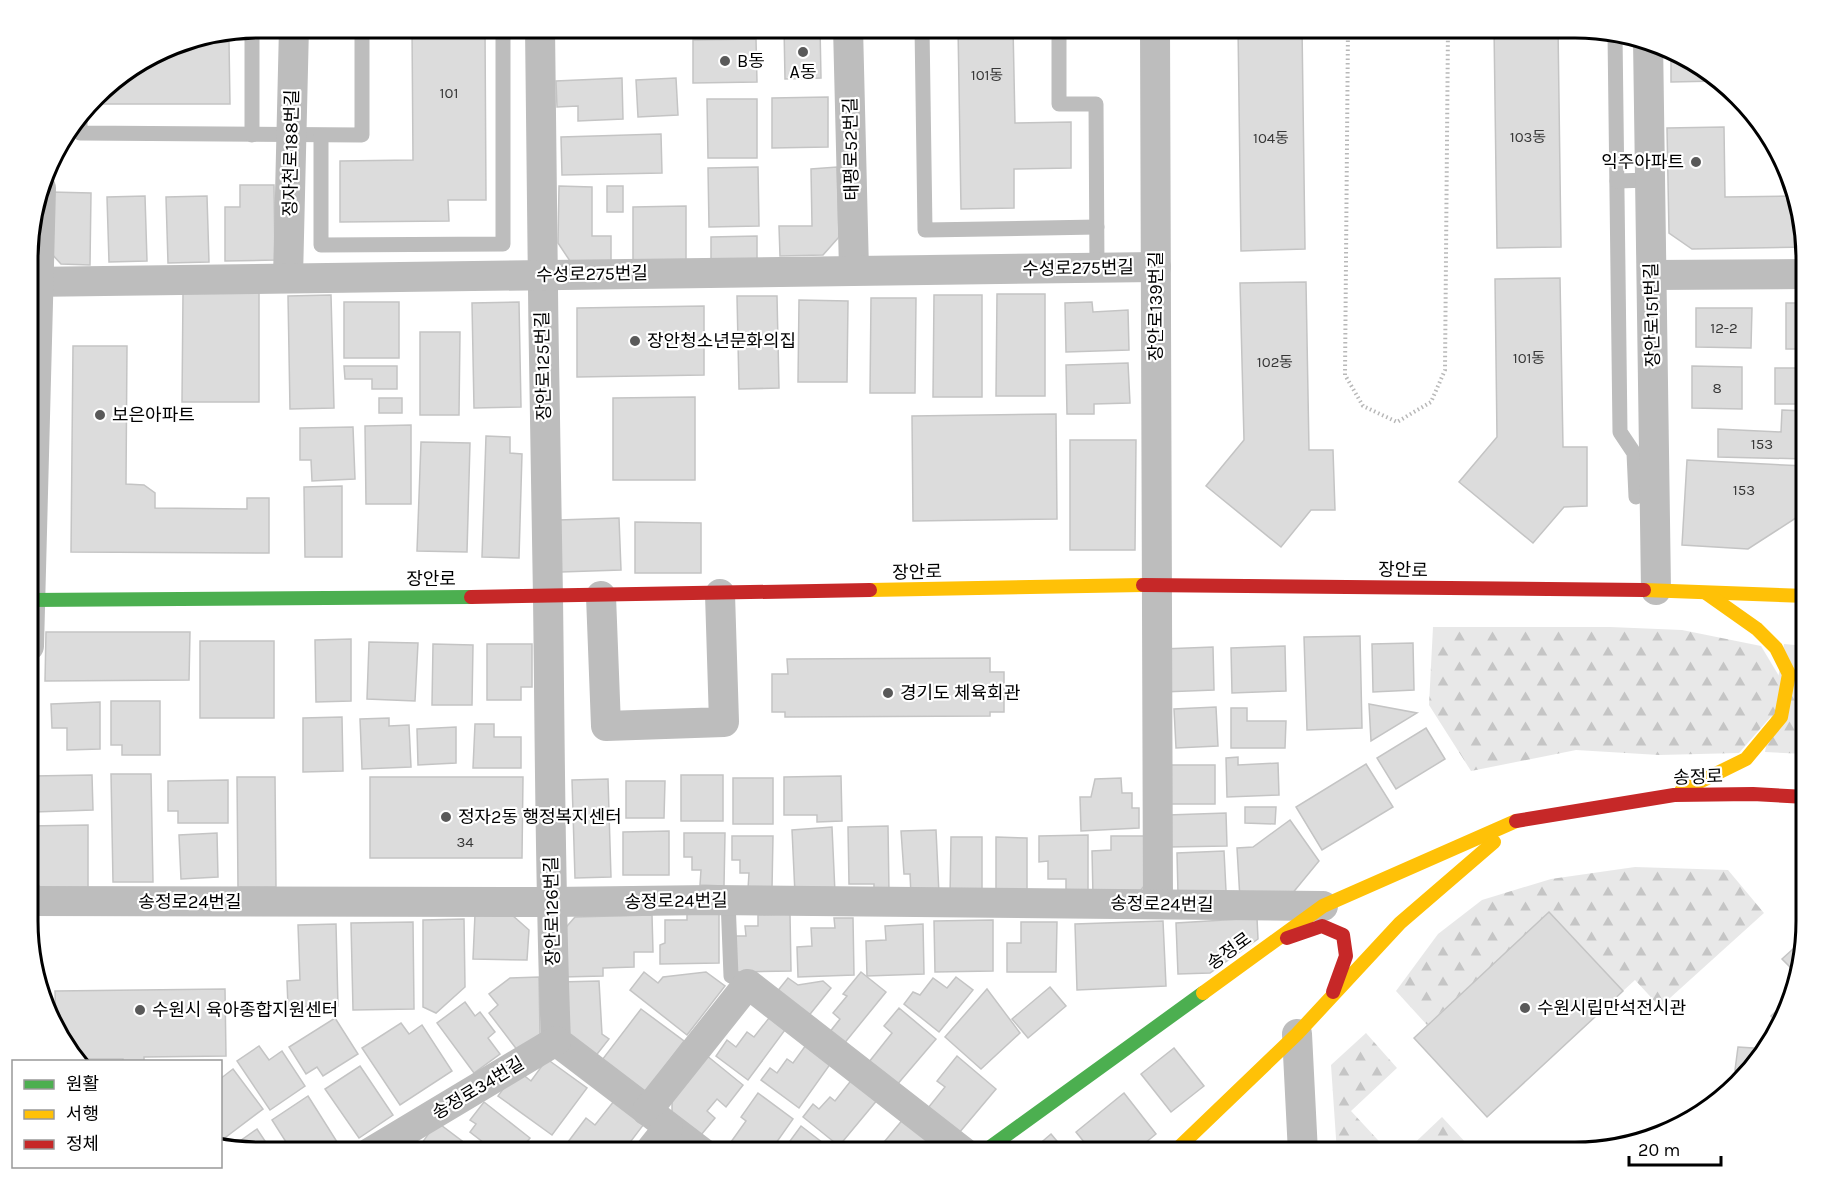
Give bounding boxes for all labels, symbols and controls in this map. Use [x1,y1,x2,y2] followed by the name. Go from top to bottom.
[796,45,810,59] marker: A동
[737,50,765,72] place label: B동
[718,54,732,68] marker: B동
[790,61,816,83] place label: A동
[971,66,1003,84] house number: 101동
[440,84,458,102] house number: 101
[279,89,303,217] street label: 정자천로188번길
[839,97,863,201] street label: 태평로52번길
[1510,128,1546,146] house number: 103동
[1253,129,1289,147] house number: 104동
[1601,151,1684,173] place label: 익주아파트
[1689,155,1703,169] marker: 익주아파트
[1145,251,1167,361] street label: 장안로139번길
[1022,256,1134,280] street label: 수성로275번길
[536,262,648,286] street label: 수성로275번길
[1640,262,1664,368] street label: 장안로151번길
[531,311,555,421] street label: 장안로125번길
[1710,319,1738,337] house number: 12-2
[647,330,796,352] place label: 장안청소년문화의집
[628,334,642,348] marker: 장안청소년문화의집
[1513,349,1545,367] house number: 101동
[1257,353,1293,371] house number: 102동
[1712,379,1722,397] house number: 8
[112,404,195,426] place label: 보은아파트
[93,408,107,422] marker: 보은아파트
[1751,435,1773,453] house number: 153
[1733,481,1755,499] house number: 153
[1378,559,1428,581] street label: 장안로
[892,561,942,583] street label: 장안로
[406,568,456,590] street label: 장안로
[900,682,1021,704] place label: 경기도 체육회관
[881,686,895,700] marker: 경기도 체육회관
[1673,765,1723,789] street label: 송정로
[458,806,622,828] place label: 정자2동 행정복지센터
[439,810,453,824] marker: 정자2동 행정복지센터
[456,833,474,851] house number: 34
[540,856,564,966] street label: 장안로126번길
[624,889,728,913] street label: 송정로24번길
[138,891,242,913] street label: 송정로24번길
[1110,892,1214,916] street label: 송정로24번길
[1202,927,1256,975] street label: 송정로
[1537,997,1686,1019] place label: 수원시립만석전시관
[152,999,338,1021] place label: 수원시 육아종합지원센터
[1518,1001,1532,1015] marker: 수원시립만석전시관
[133,1003,147,1017] marker: 수원시 육아종합지원센터
[428,1052,528,1124] street label: 송정로34번길
[12,1060,222,1168] legend
[66,1073,99,1095] text: 원활
[66,1103,99,1125] text: 서행
[1629,1129,1720,1167] scale bar
[66,1133,99,1155] text: 정체
[1638,1139,1680,1161] text: 20 m

